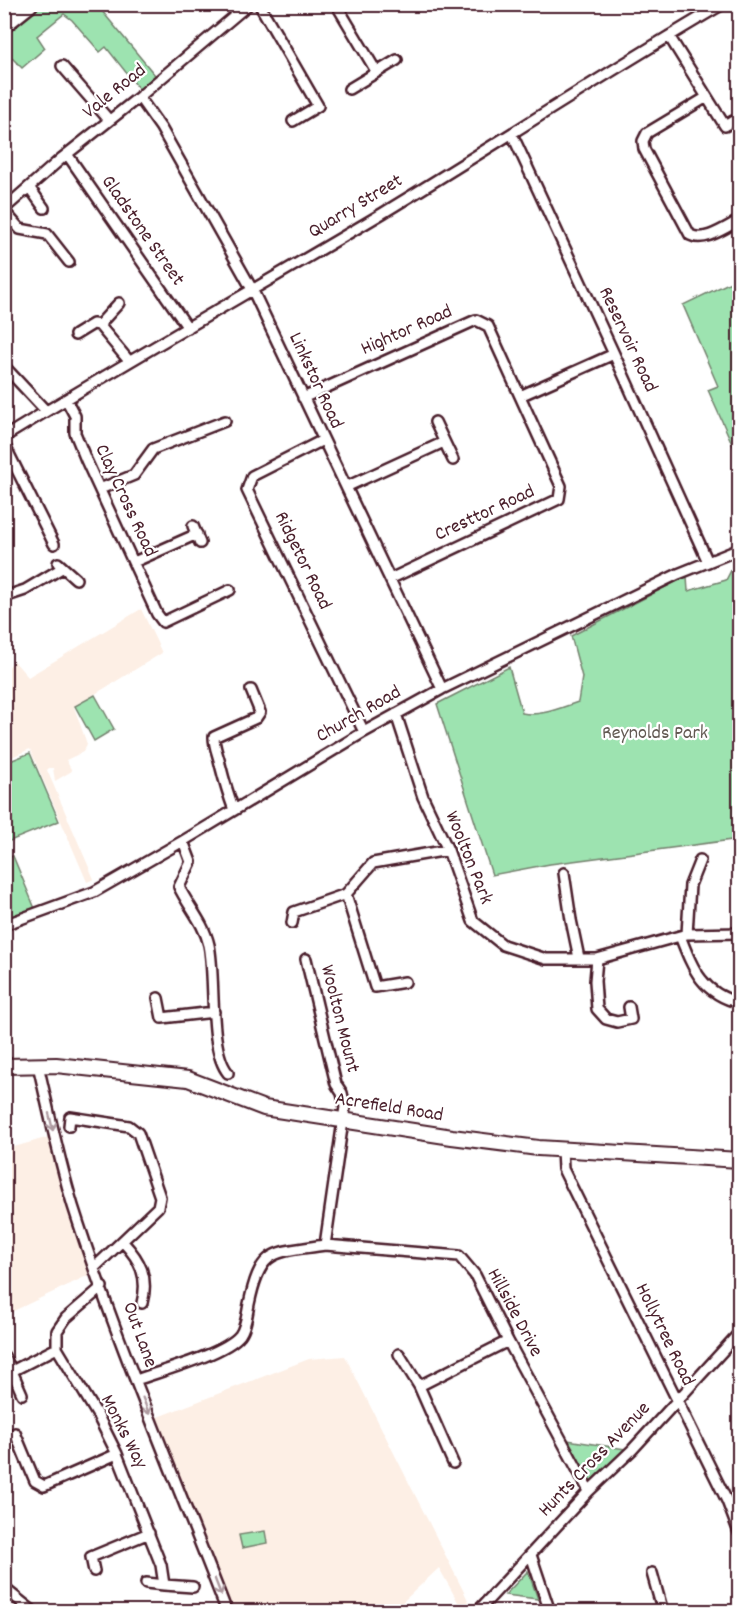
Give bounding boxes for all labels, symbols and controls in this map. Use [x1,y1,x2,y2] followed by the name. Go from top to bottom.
[77,58,153,126] street label: Vale Road
[303,168,409,246] street label: Quarry Street
[93,170,191,292] street label: Gladstone Street
[590,283,664,397] street label: Reservoir Road
[357,298,457,364] street label: Hightor Road
[280,328,350,434] street label: Linkstor Road
[87,440,163,562] street label: Clay Cross Road
[430,479,540,549] street label: Cresttor Road
[266,507,338,615] street label: Ridgetor Road
[311,679,407,751] street label: Church Road
[602,720,708,748] park label: Reynolds Park
[437,807,499,909] street label: Woolton Park
[312,962,366,1076] street label: Woolton Mount
[333,1086,445,1130] street label: Acrefield Road
[46,1112,58,1131] one-way arrow
[479,1264,549,1362] street label: Hillside Drive
[627,1279,701,1391] street label: Hollytree Road
[114,1298,164,1372] street label: Out Lane
[92,1390,154,1475] street label: Monks Way
[141,1396,152,1415] one-way arrow
[533,1396,658,1524] street label: Hunts Cross Avenue
[213,1577,224,1596] one-way arrow

